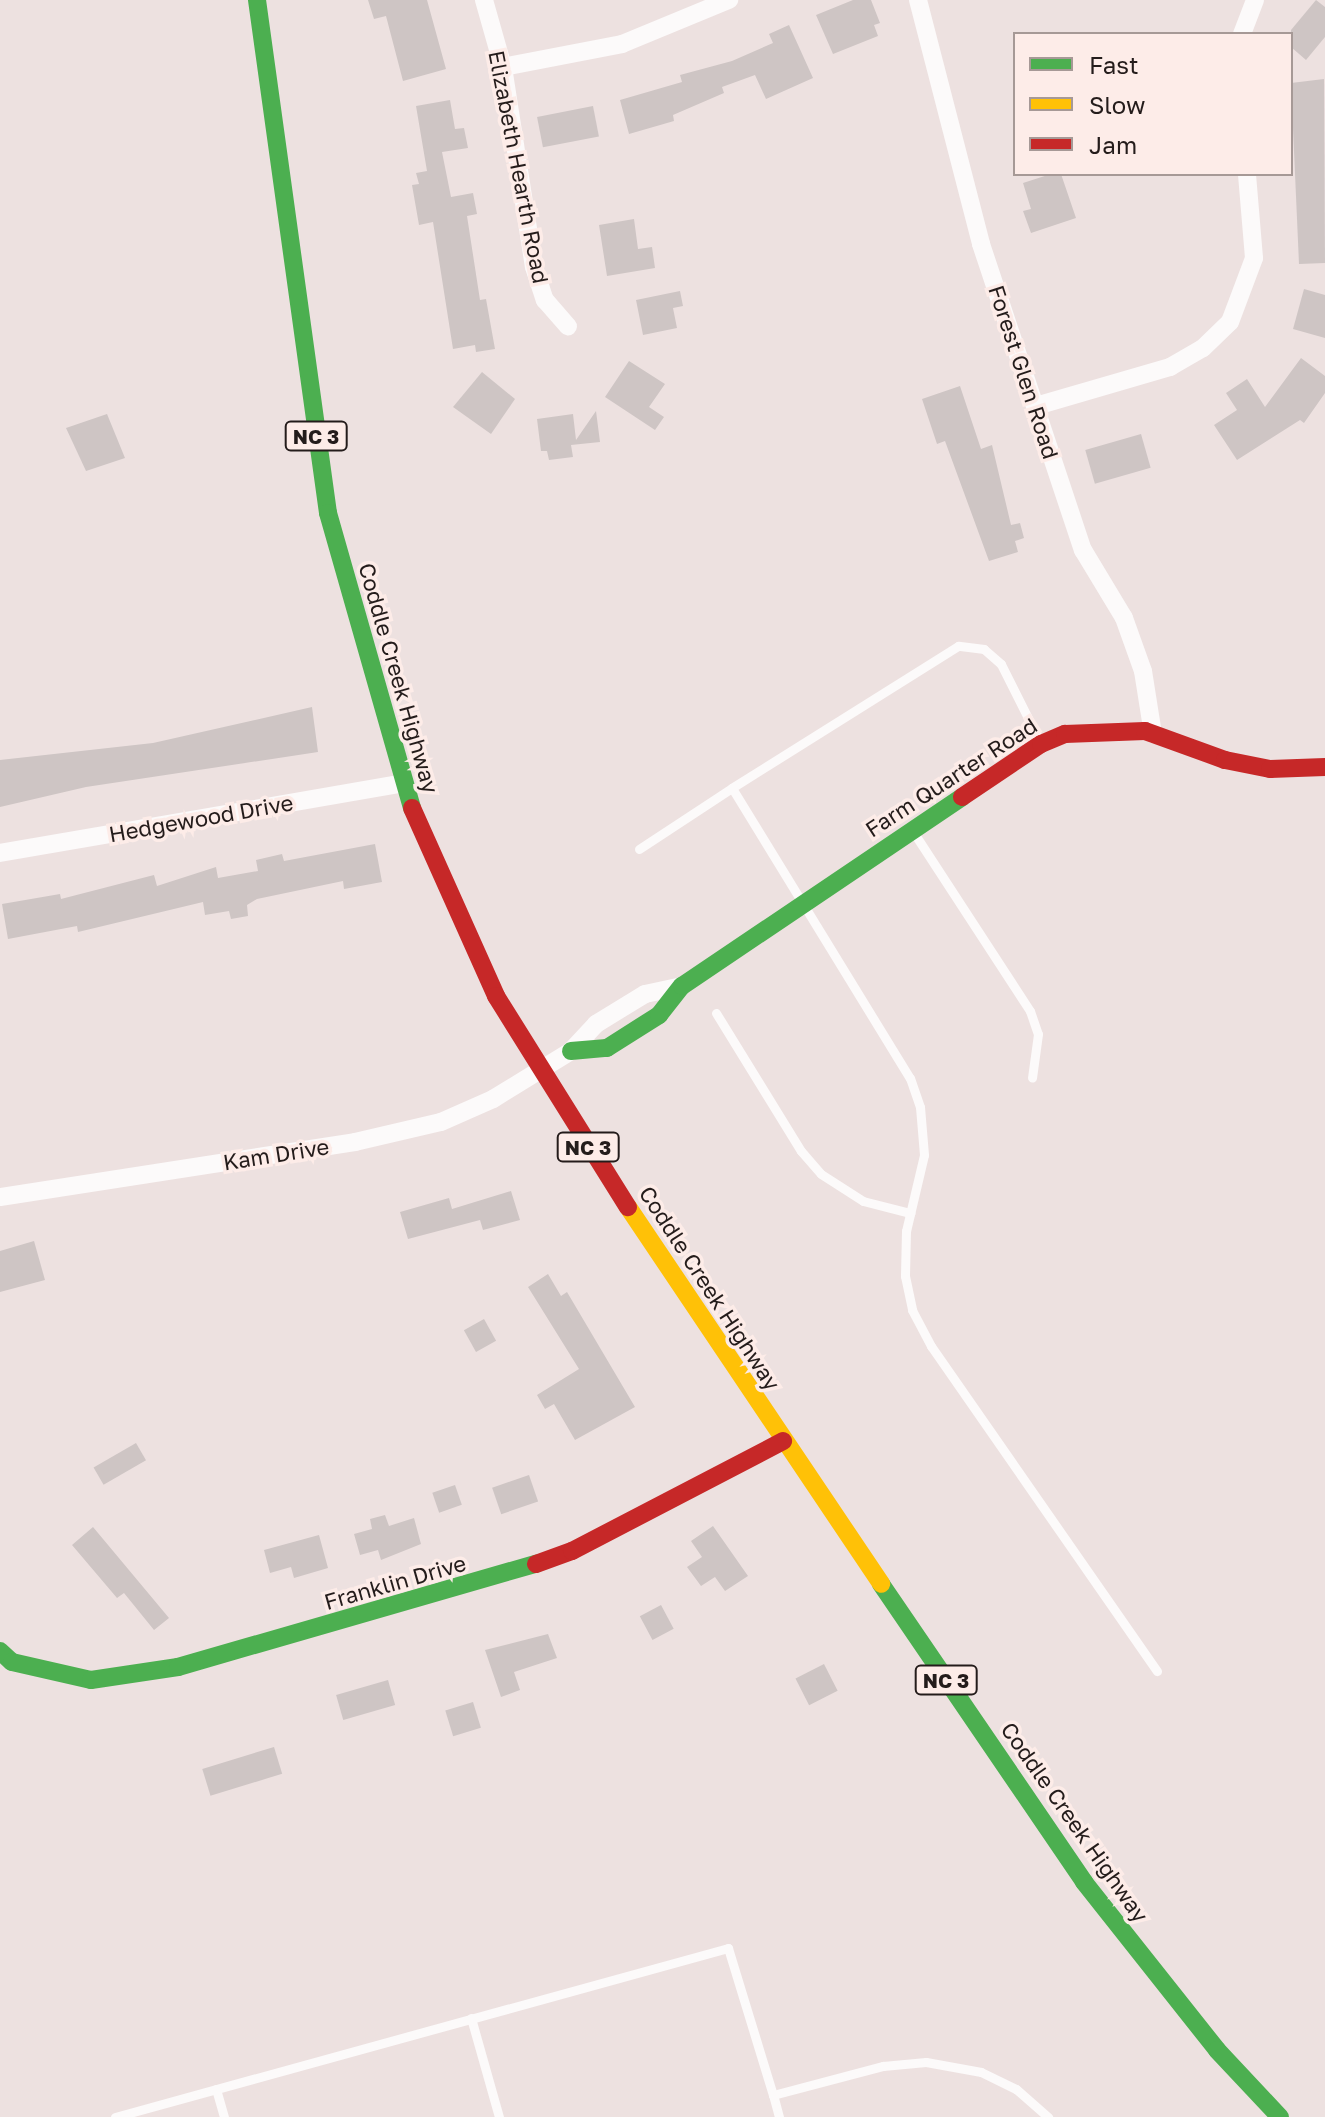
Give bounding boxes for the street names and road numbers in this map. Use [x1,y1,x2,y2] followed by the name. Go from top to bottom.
[483,48,555,286] street label: Elizabeth Hearth Road
[983,282,1065,462] street label: Forest Glen Road
[284,420,348,452] road number: NC 3
[353,560,445,796] street label: Coddle Creek Highway
[860,712,1042,842] street label: Farm Quarter Road
[107,789,295,847] street label: Hedgewood Drive
[556,1131,620,1163] road number: NC 3
[221,1133,331,1175] street label: Kam Drive
[634,1181,786,1395] street label: Coddle Creek Highway
[321,1549,469,1615] street label: Franklin Drive
[914,1664,978,1696] road number: NC 3
[996,1717,1154,1927] street label: Coddle Creek Highway

